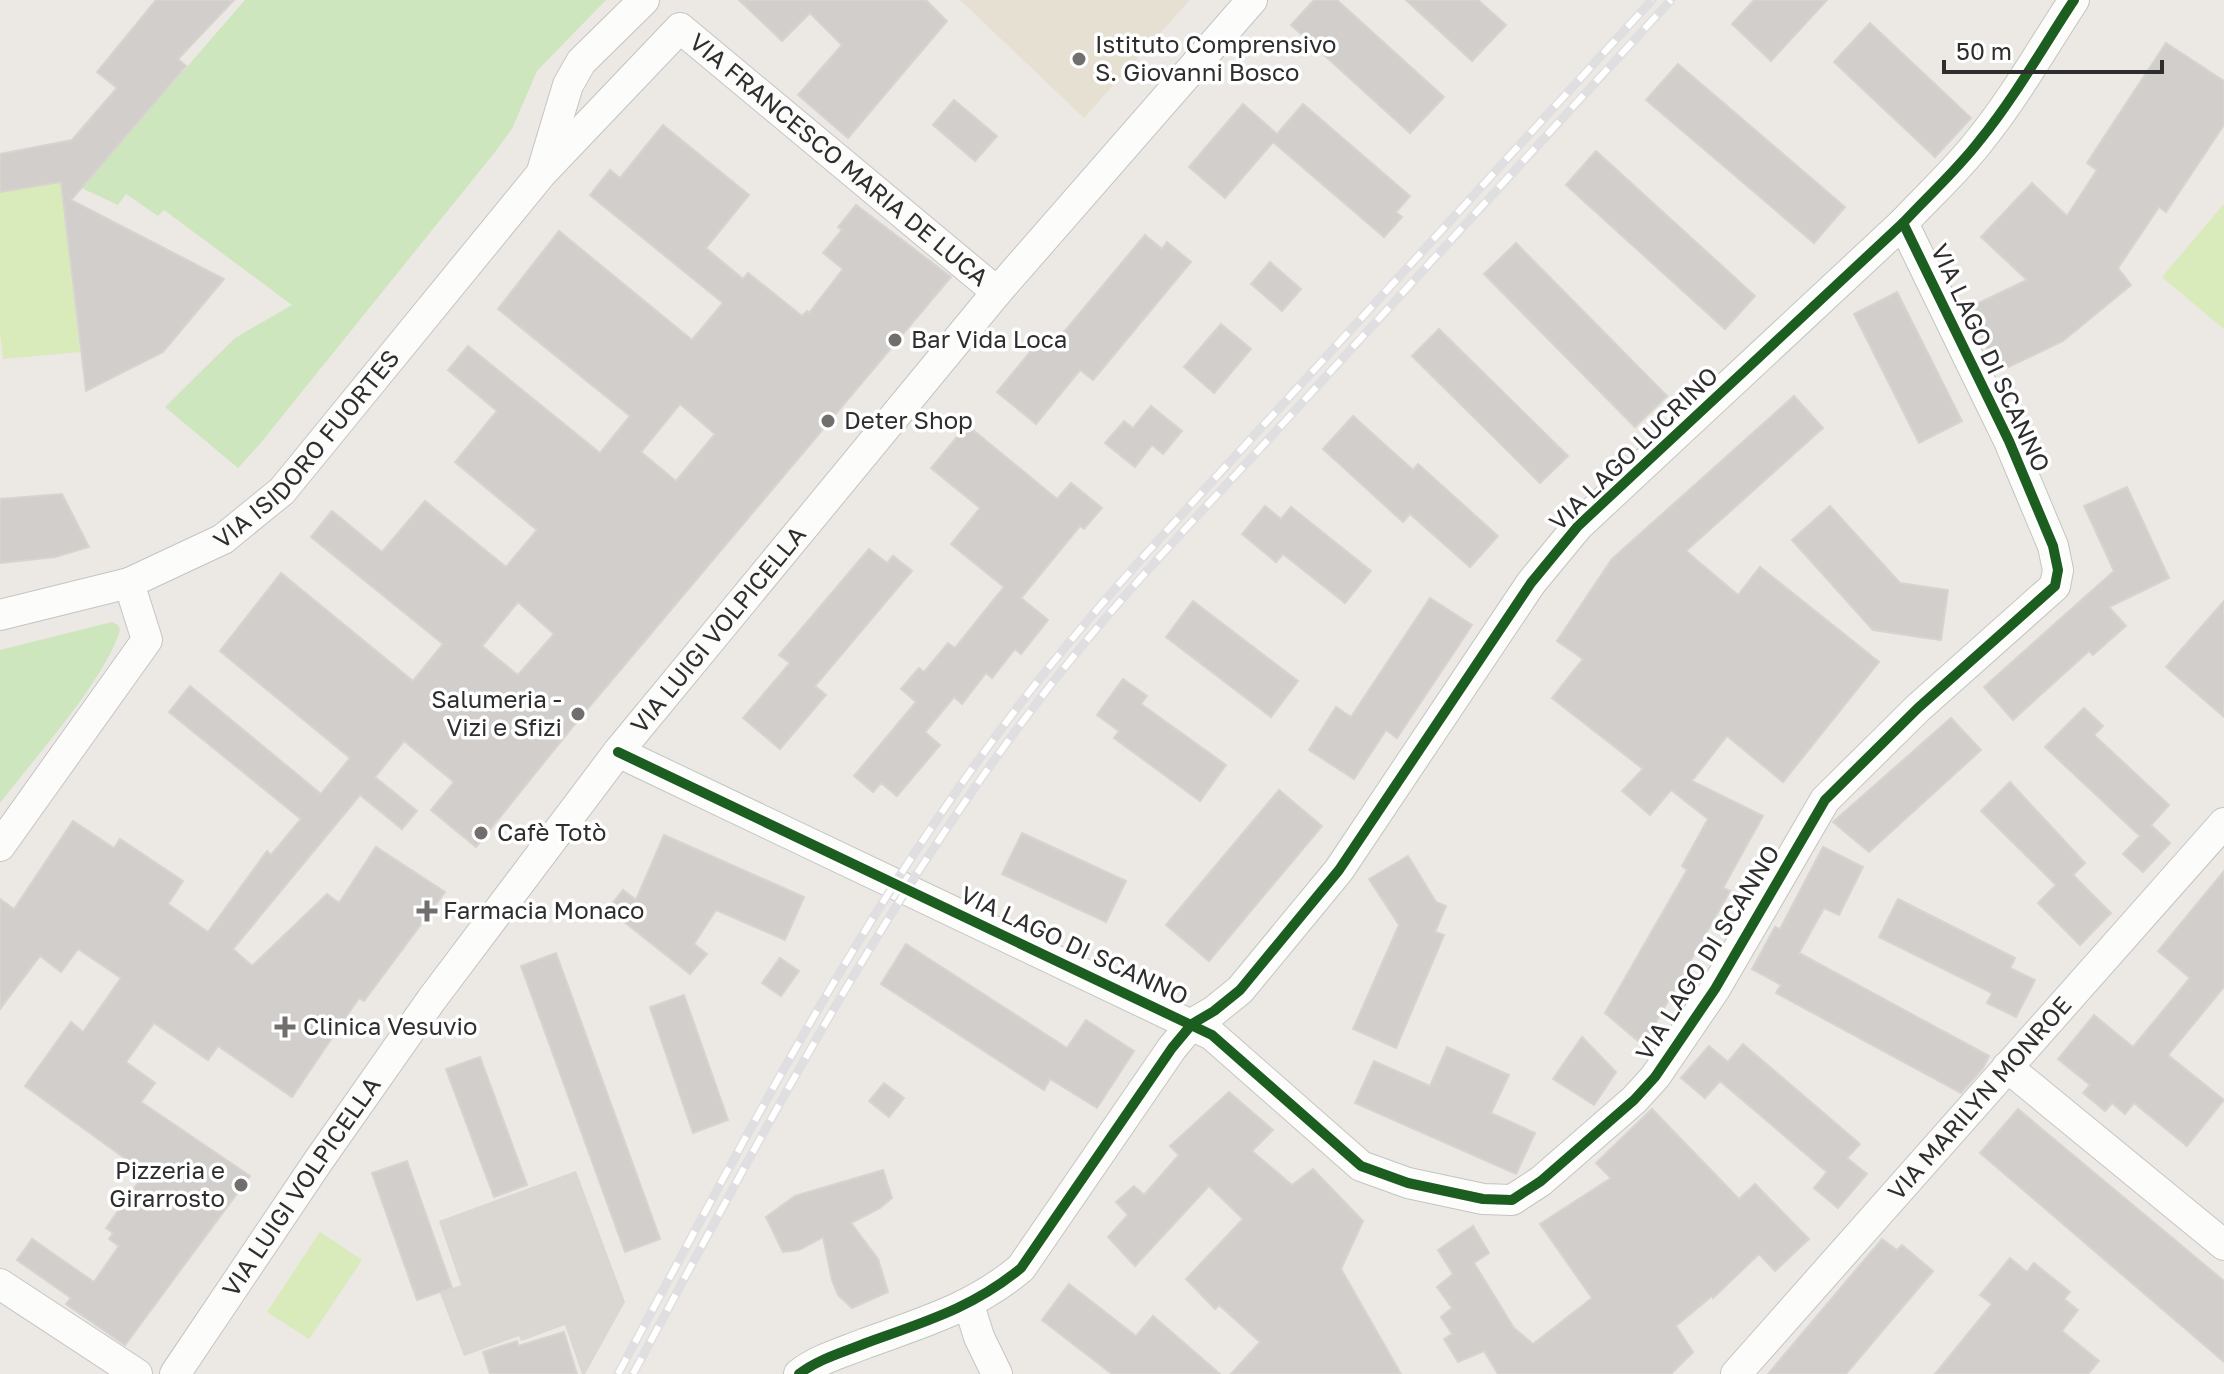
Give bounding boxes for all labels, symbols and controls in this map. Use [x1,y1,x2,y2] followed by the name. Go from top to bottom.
[1944,24,2162,74] scale bar
[684,26,995,292] street label: VIA FRANCESCO MARIA DE LUCA
[1095,29,1336,86] place label: Istituto Comprensivo S. Giovanni Bosco
[1956,36,2012,65] text: 50 m
[1070,50,1088,68] marker: Istituto Comprensivo S. Giovanni Bosco
[1926,239,2057,476] street label: VIA LAGO DI SCANNO
[911,324,1067,353] place label: Bar Vida Loca
[886,331,904,349] marker: Bar Vida Loca
[207,343,405,554] street label: VIA ISIDORO FUORTES
[1543,360,1723,536] street label: VIA LAGO LUCRINO
[844,405,973,434] place label: Deter Shop
[819,412,837,430] marker: Deter Shop
[624,520,811,738] street label: VIA LUIGI VOLPICELLA
[431,684,562,741] place label: Salumeria - Vizi e Sfizi
[569,705,587,723] marker: Salumeria - Vizi e Sfizi
[497,817,606,846] place label: Cafè Totò
[472,824,490,842] marker: Cafè Totò
[1629,839,1785,1065] street label: VIA LAGO DI SCANNO
[956,879,1193,1010] street label: VIA LAGO DI SCANNO
[443,895,644,924] place label: Farmacia Monaco
[418,902,436,920] marker: Farmacia Monaco
[1881,990,2077,1205] street label: VIA MARILYN MONROE
[303,1011,477,1040] place label: Clinica Vesuvio
[274,1016,296,1038] marker: Clinica Vesuvio
[215,1071,386,1302] street label: VIA LUIGI VOLPICELLA
[109,1155,225,1212] place label: Pizzeria e Girarrosto
[232,1176,250,1194] marker: Pizzeria e Girarrosto

